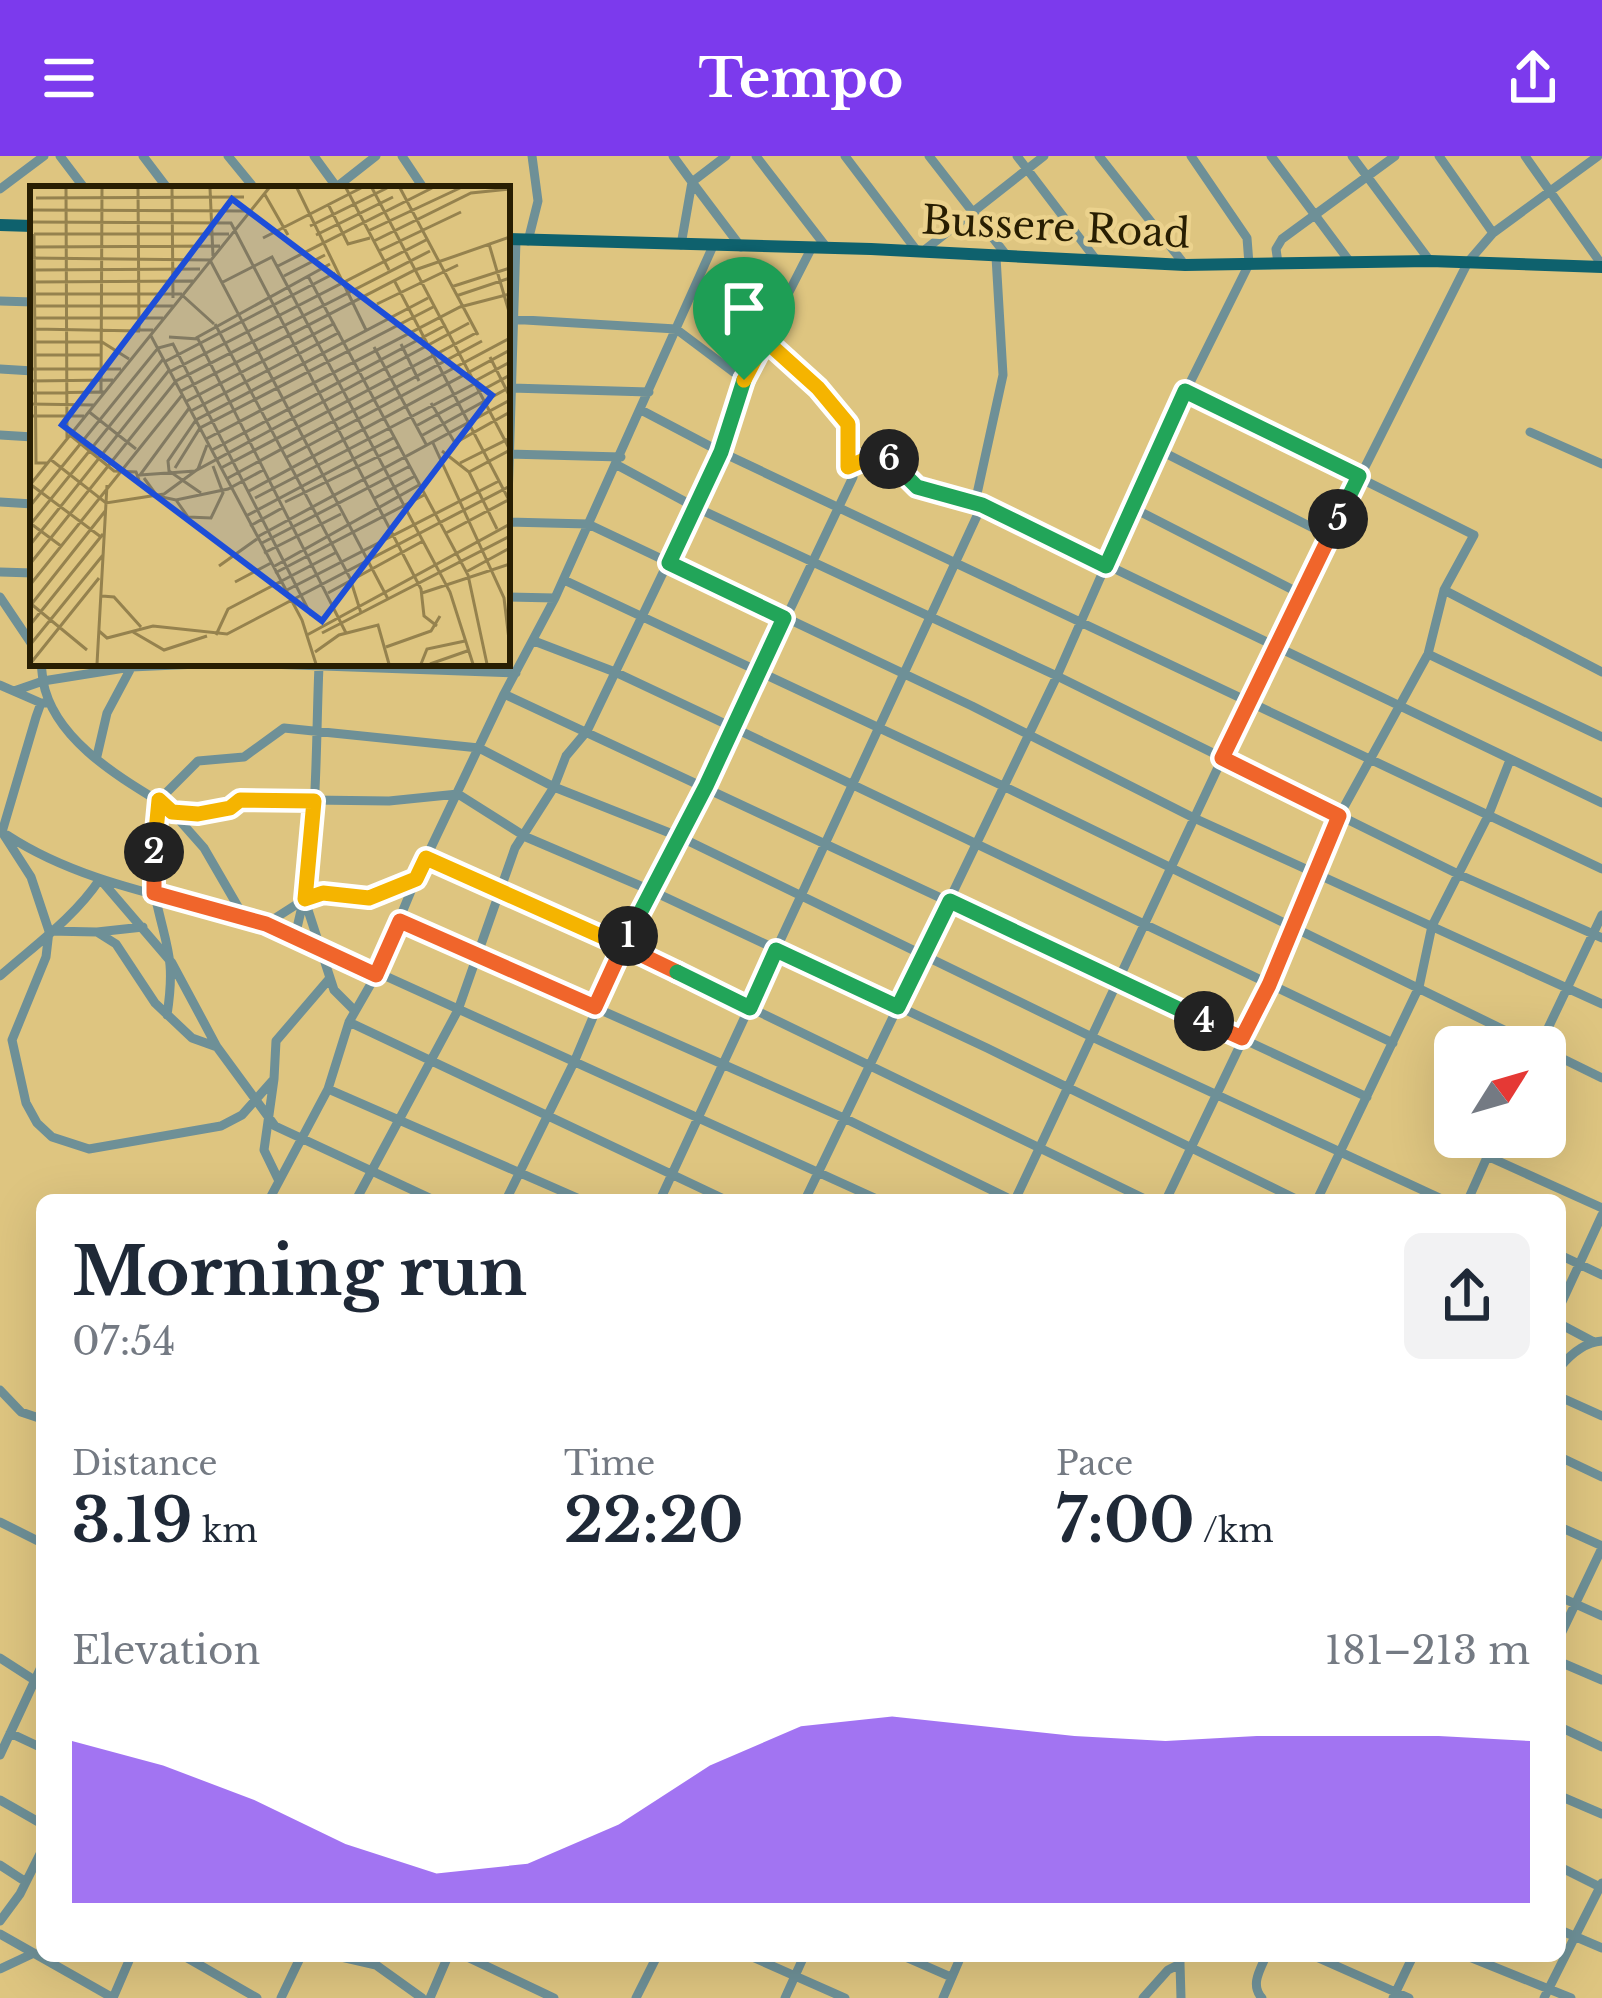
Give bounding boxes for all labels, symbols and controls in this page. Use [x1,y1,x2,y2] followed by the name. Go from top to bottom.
[36,45,102,111] icon: menu
[699,45,903,112] text: Tempo
[1500,45,1566,111] icon: share
[30,186,510,666] inset map
[920,195,1192,259] street label: Bussere Road
[693,257,795,380] pin
[711,275,777,341] icon: arrive
[859,429,919,489] pin: 6
[878,438,900,479] text: 6
[1308,489,1368,549] pin: 5
[1328,498,1348,539] text: 5
[124,822,184,882] pin: 2
[143,831,165,872] text: 2
[598,906,658,966] pin: 1
[621,915,635,956] text: 1
[1174,991,1234,1051] pin: 4
[1193,1000,1215,1041] text: 4
[1434,1026,1566,1158] north arrow
[1434,1026,1566,1158] map controls
[72,1231,527,1313] text: Morning run
[1404,1233,1530,1359] button: share
[72,1317,176,1366] text: 07:54
[72,1443,218,1484] text: Distance
[564,1443,655,1484] text: Time
[1056,1443,1133,1484] text: Pace
[72,1484,192,1558] text: 3.19
[564,1484,744,1558] text: 22:20
[1056,1484,1195,1558] text: 7:00
[192,1510,258,1551] text: km
[1195,1510,1274,1551] text: /km
[72,1626,260,1675] text: Elevation
[1325,1626,1530,1675] text: 181–213 m

